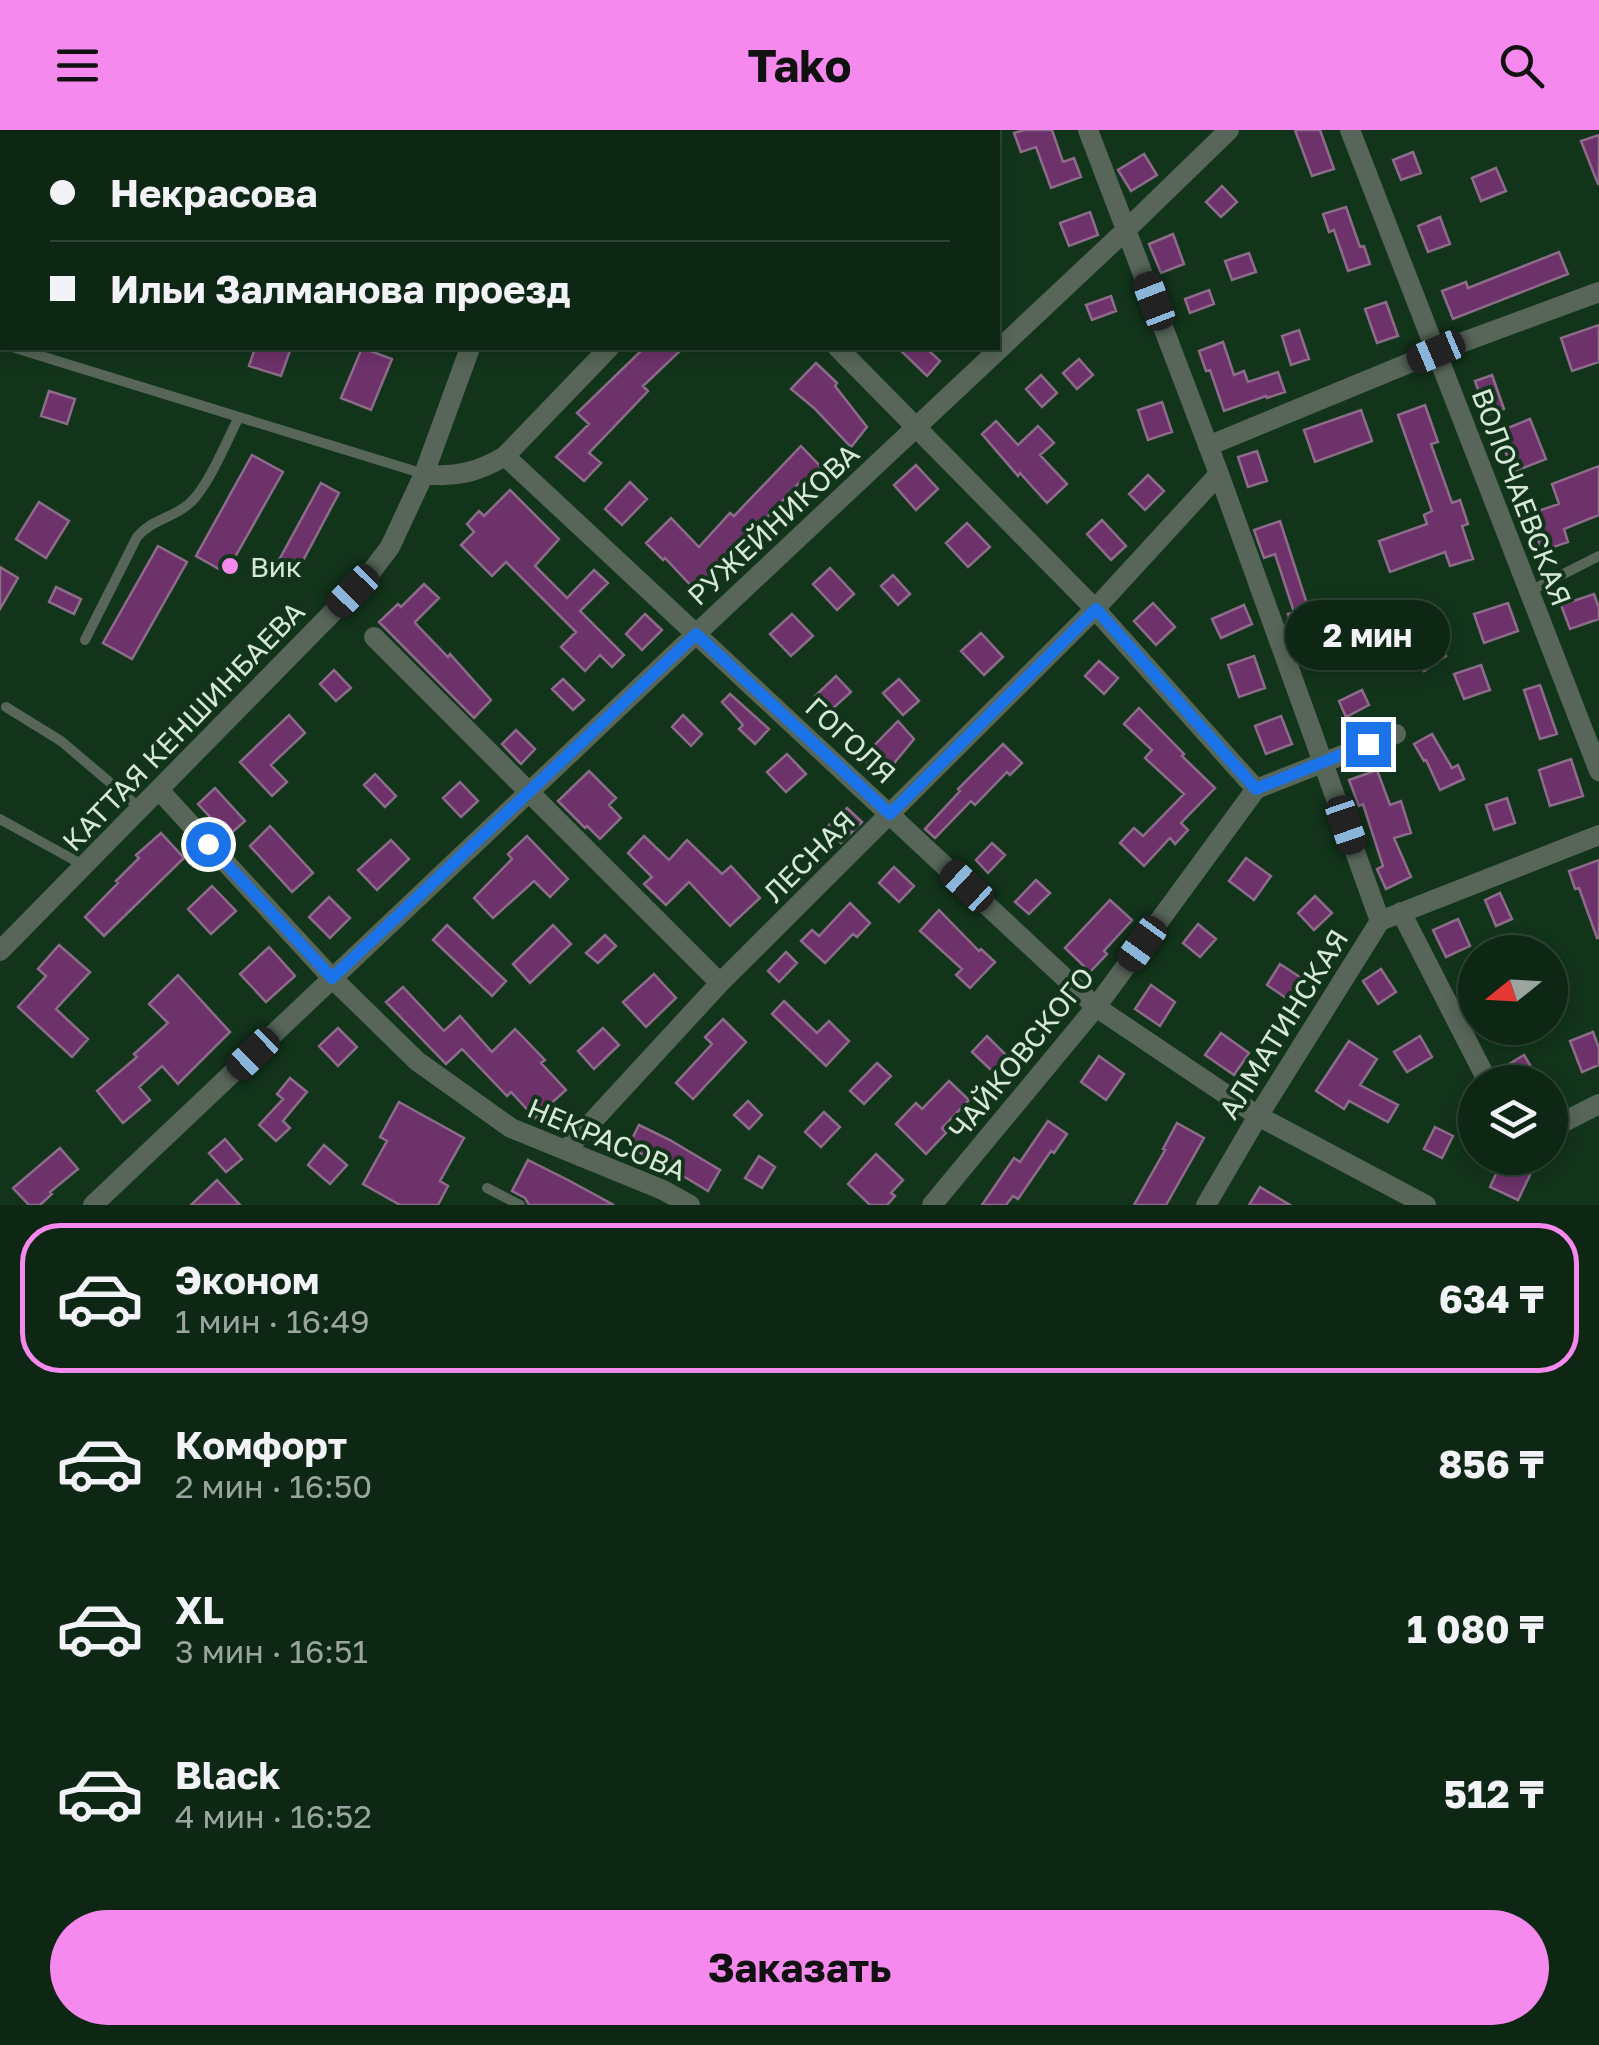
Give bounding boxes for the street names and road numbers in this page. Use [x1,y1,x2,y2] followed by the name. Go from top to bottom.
[1465,384,1579,610] street label: ВОЛОЧАЕВСКАЯ
[681,436,865,612] street label: РУЖЕЙНИКОВА
[55,594,311,858] street label: КАТТАЯ КЕНШИНБАЕВА
[799,690,903,790] street label: ГОГОЛЯ
[757,804,861,908] street label: ЛЕСНАЯ
[1212,923,1354,1125] street label: АЛМАТИНСКАЯ
[942,960,1100,1146] street label: ЧАЙКОВСКОГО
[523,1091,691,1187] street label: НЕКРАСОВА

